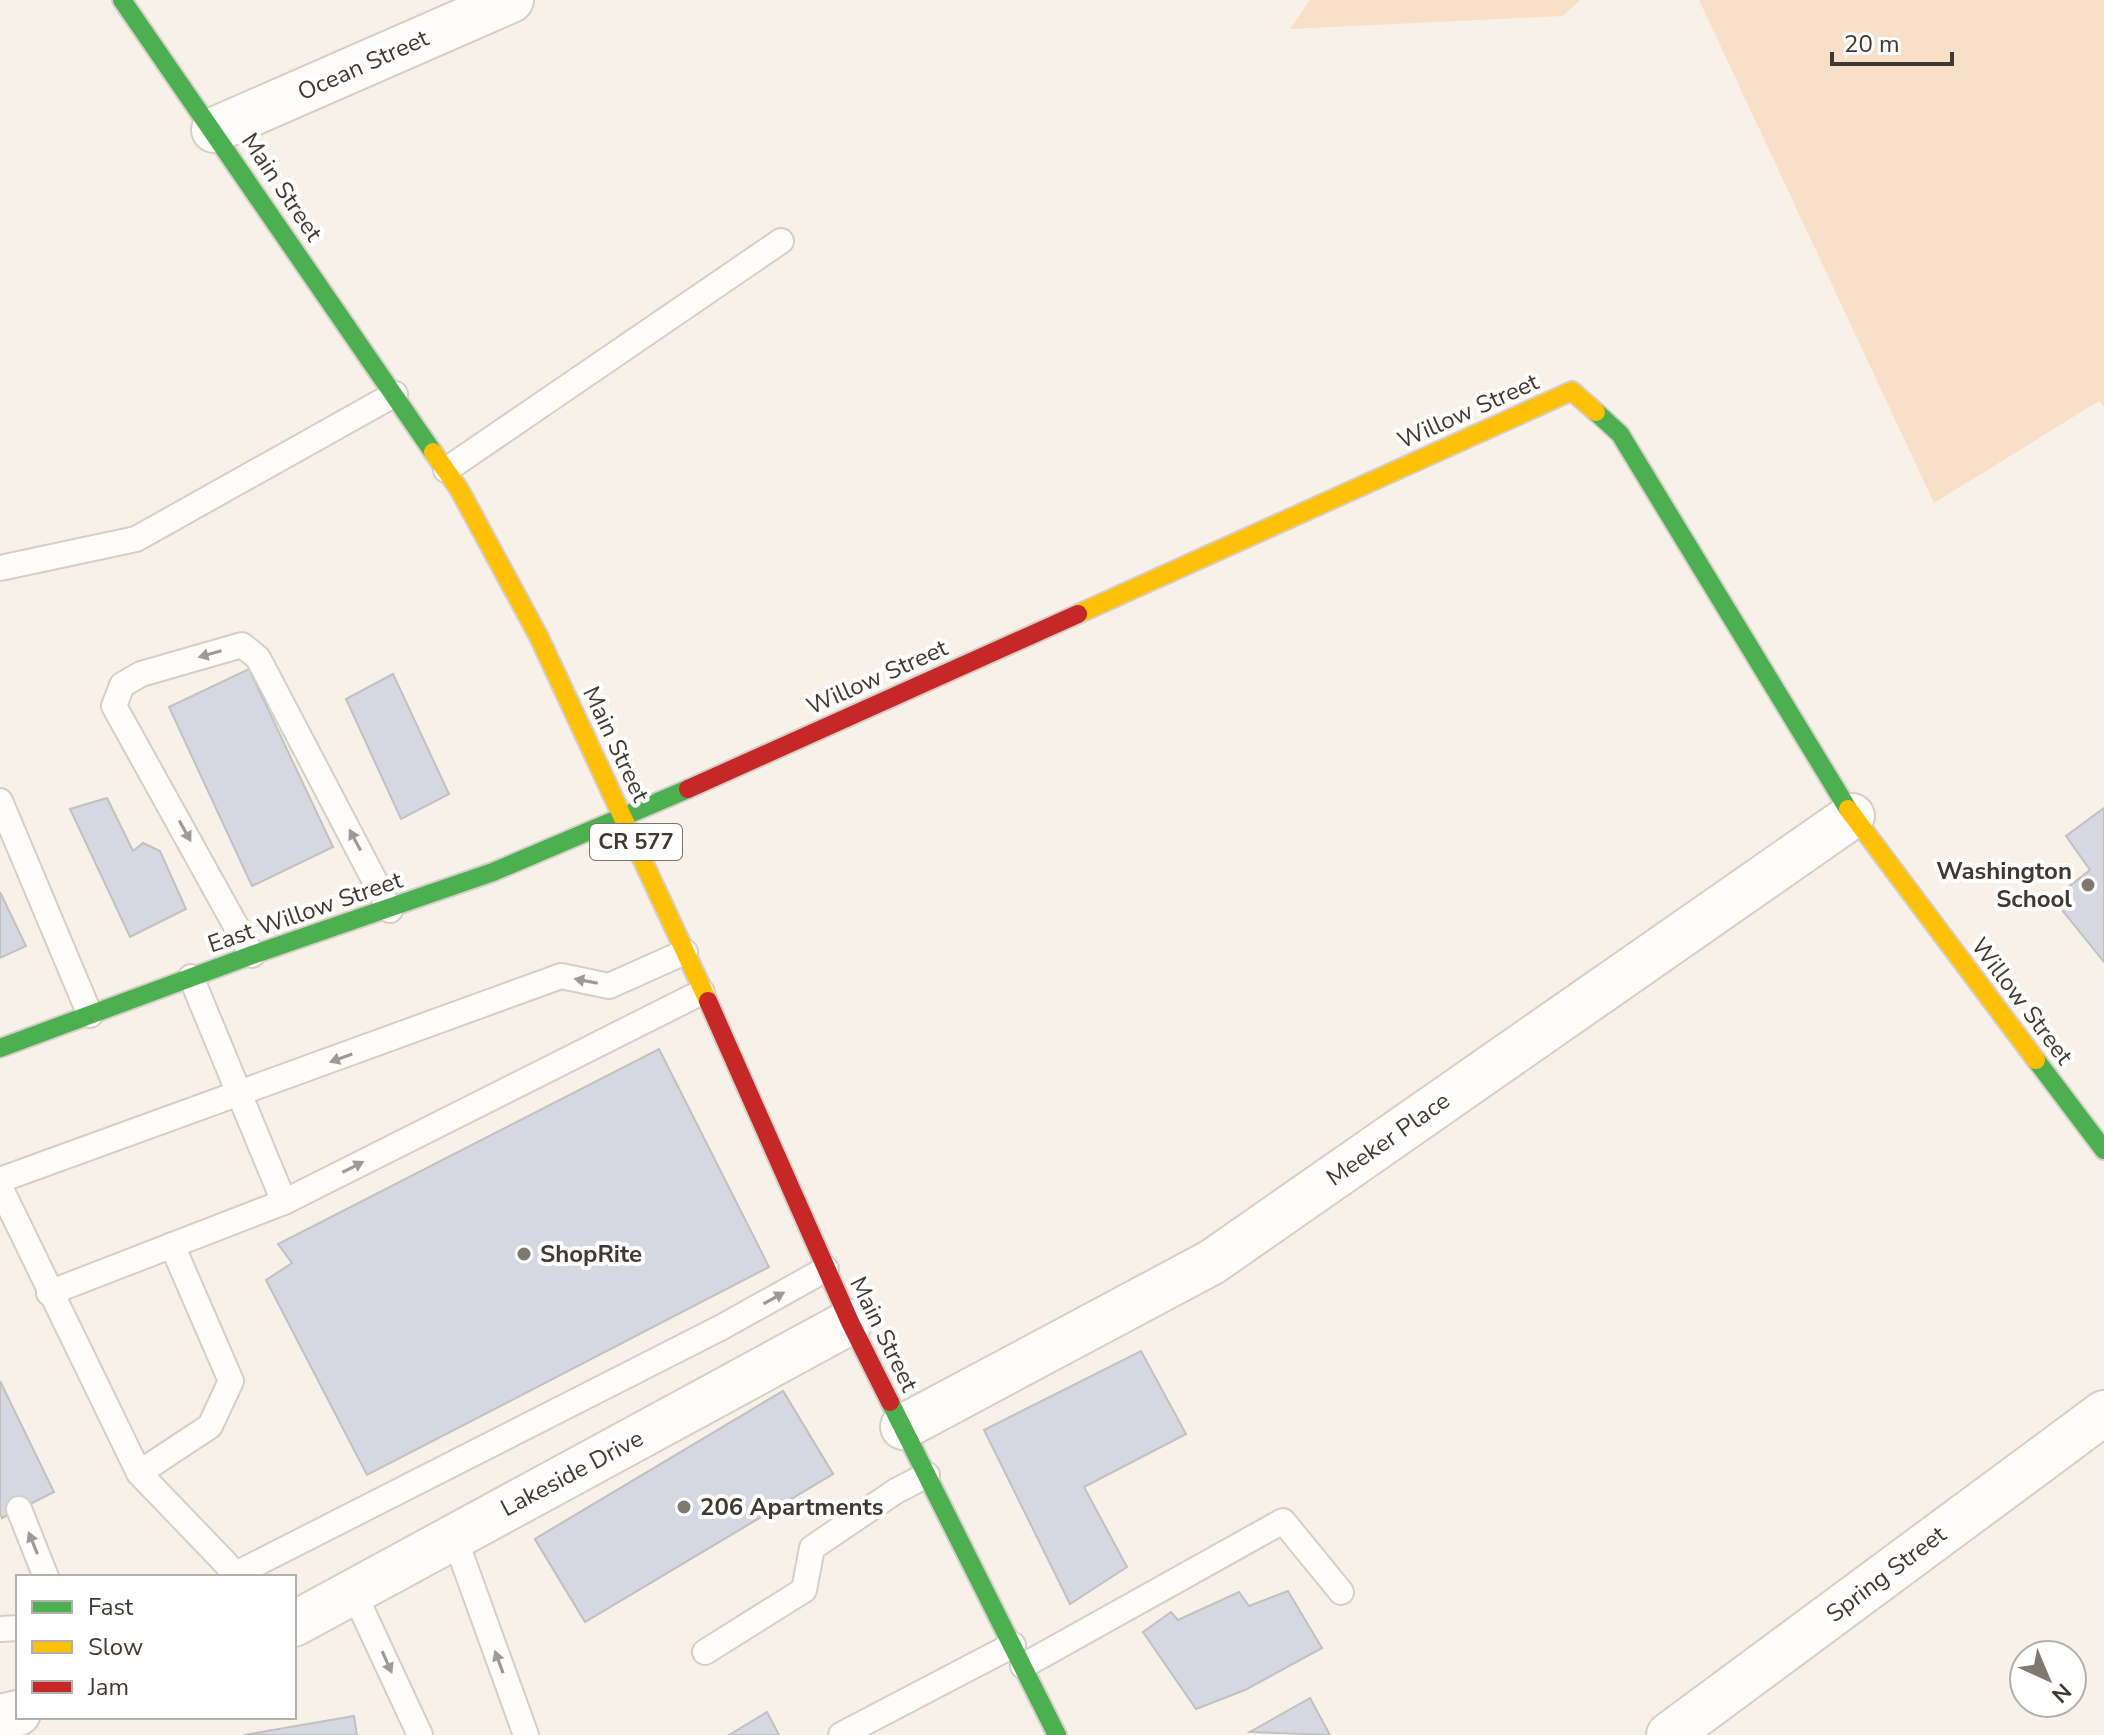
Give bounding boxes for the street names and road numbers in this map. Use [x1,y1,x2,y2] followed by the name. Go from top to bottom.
[293,22,434,108] street label: Ocean Street
[234,127,330,248] street label: Main Street
[1392,365,1544,456] street label: Willow Street
[801,631,953,722] street label: Willow Street
[575,681,657,808] street label: Main Street
[590,824,682,860] road number: CR 577
[204,864,407,960] street label: East Willow Street
[1964,931,2081,1071] street label: Willow Street
[1320,1085,1456,1193] street label: Meeker Place
[842,1271,926,1397] street label: Main Street
[495,1422,649,1524] street label: Lakeside Drive
[1820,1518,1953,1630] street label: Spring Street

